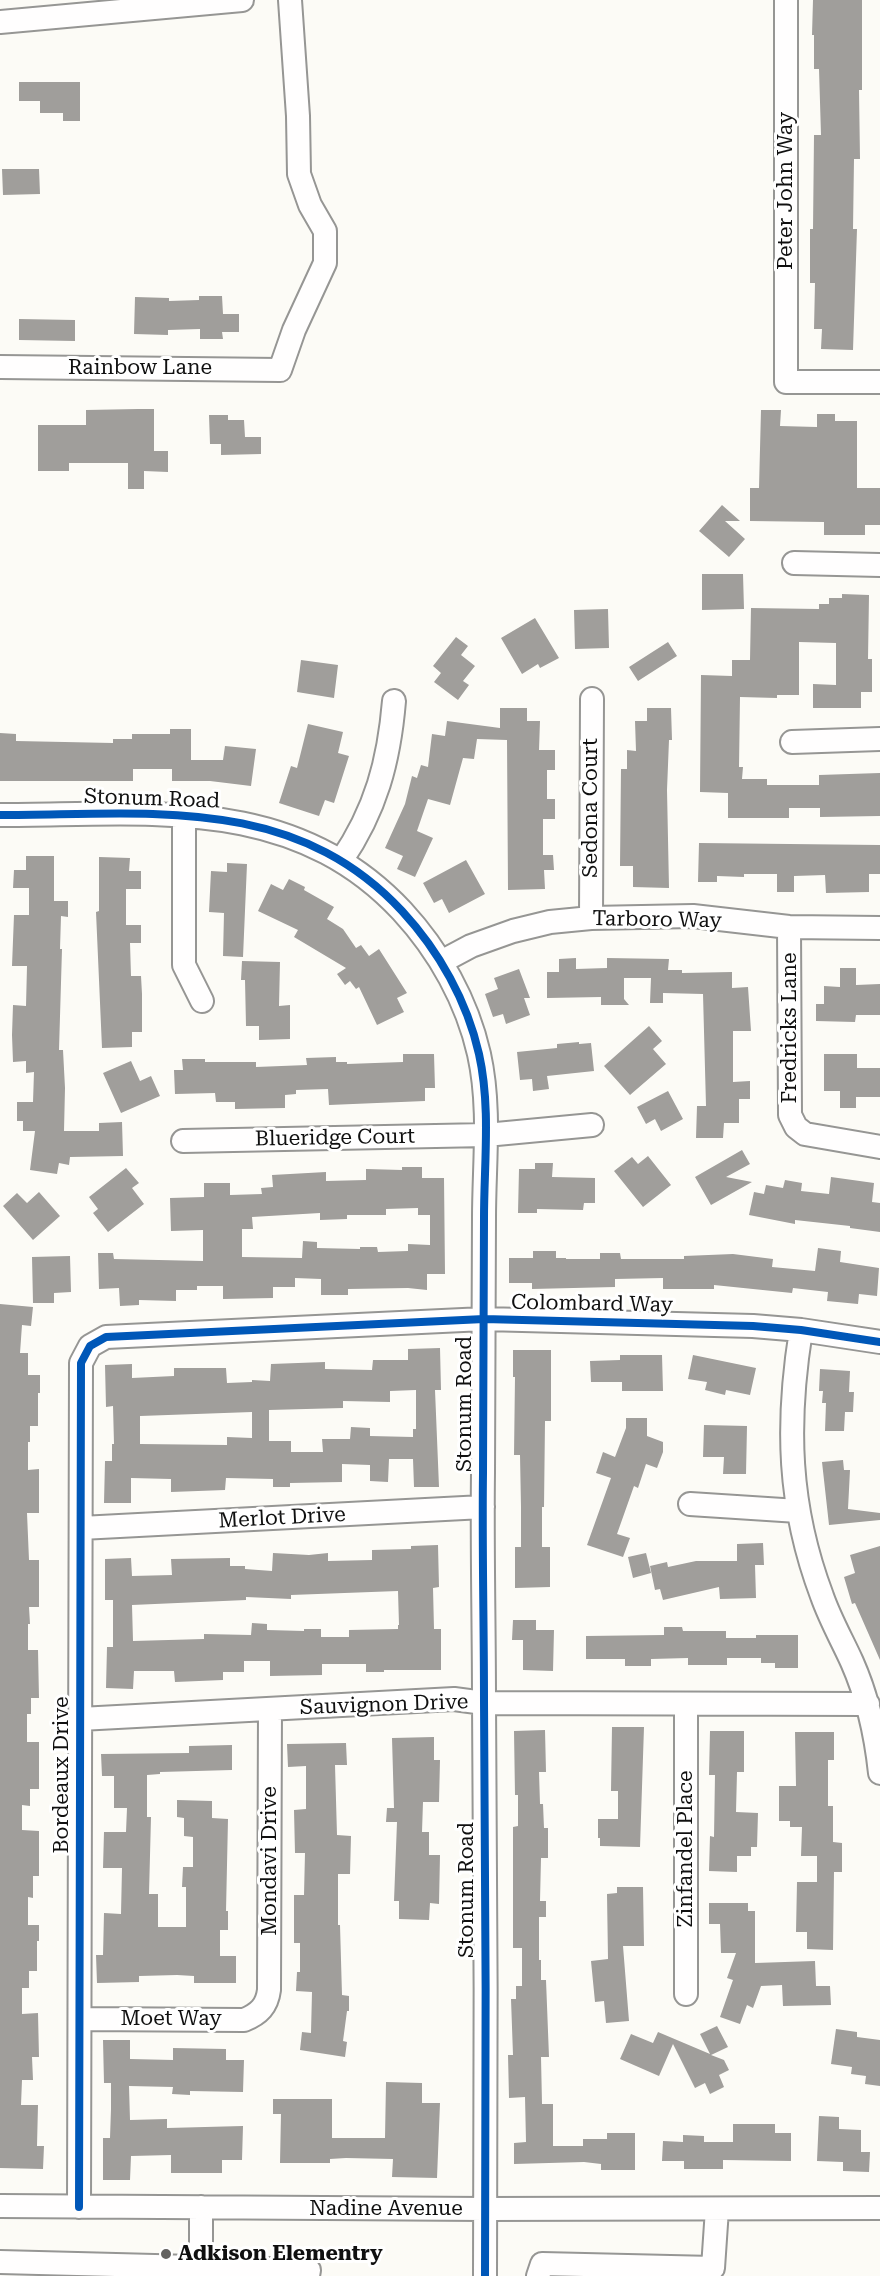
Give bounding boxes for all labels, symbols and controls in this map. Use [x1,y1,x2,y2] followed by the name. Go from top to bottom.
[773,112,799,270] street label: Peter John Way
[68,355,212,381] street label: Rainbow Lane
[578,738,604,878] street label: Sedona Court
[84,784,220,814] street label: Stonum Road
[592,906,722,934] street label: Tarboro Way
[777,952,803,1104] street label: Fredricks Lane
[255,1124,415,1152] street label: Blueridge Court
[511,1290,673,1318] street label: Colombard Way
[452,1336,478,1472] street label: Stonum Road
[218,1502,346,1534] street label: Merlot Drive
[299,1689,469,1721] street label: Sauvignon Drive
[49,1696,75,1854] street label: Bordeaux Drive
[673,1771,699,1927] street label: Zinfandel Place
[257,1786,283,1936] street label: Mondavi Drive
[454,1822,480,1958] street label: Stonum Road
[120,2006,222,2032] street label: Moet Way
[309,2196,463,2222] street label: Nadine Avenue
[178,2241,383,2267] place label: Adkison Elementry
[159,2247,173,2261] marker: Adkison Elementry

